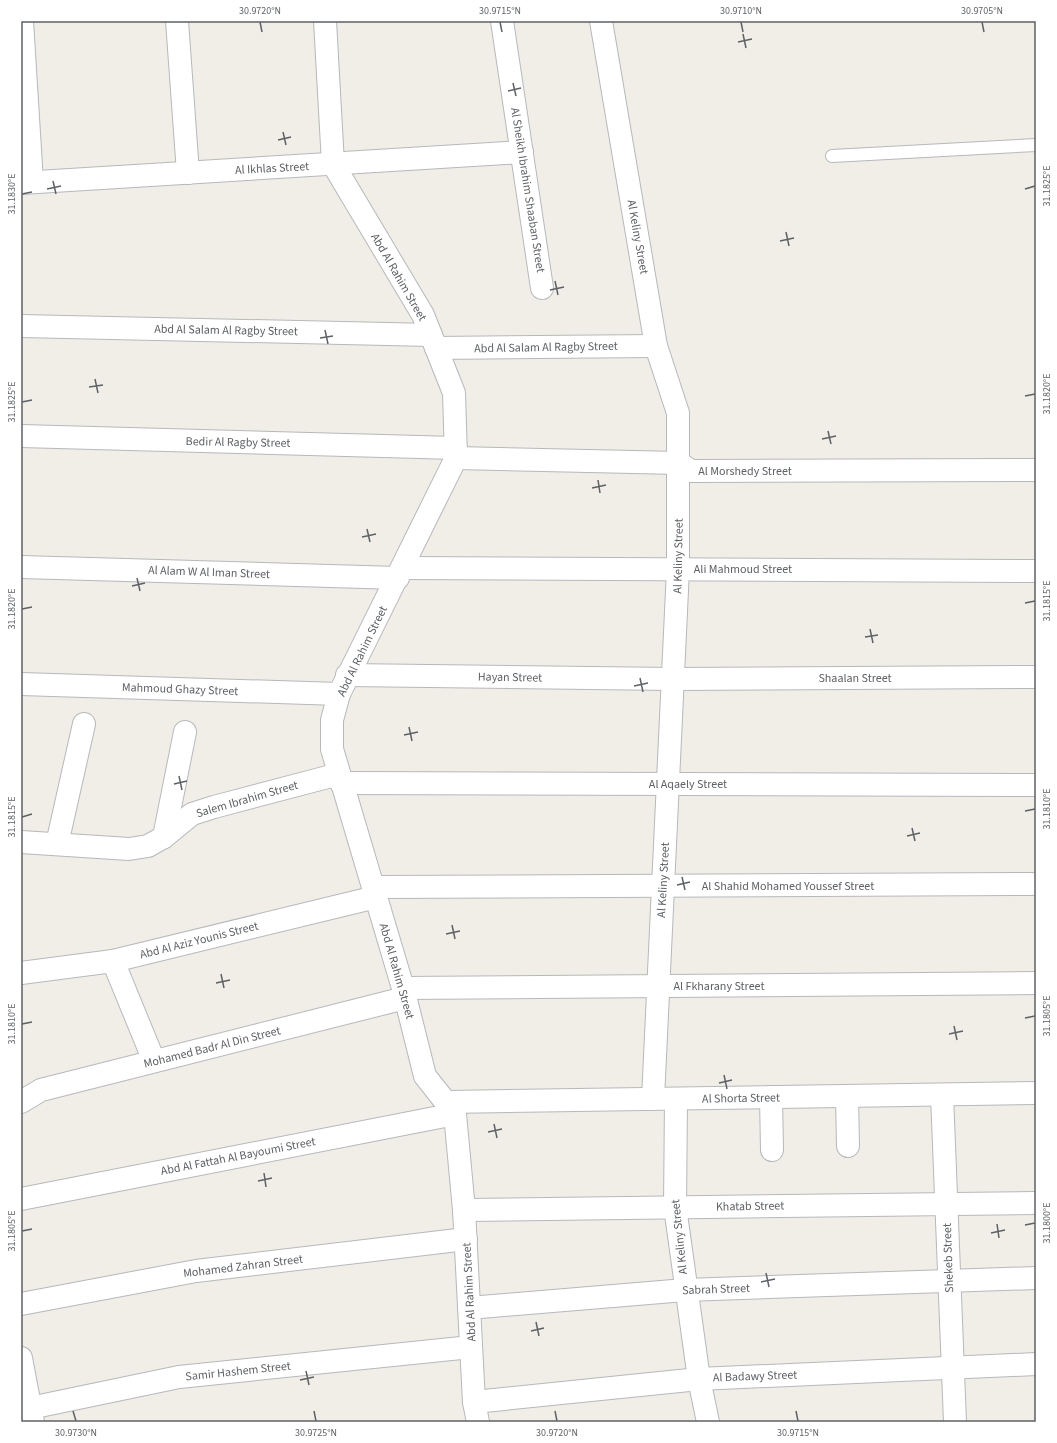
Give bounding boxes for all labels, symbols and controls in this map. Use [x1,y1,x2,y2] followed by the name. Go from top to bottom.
[239,4,281,18] text: 30.9720°N
[479,4,521,18] text: 30.9715°N
[720,4,762,18] text: 30.9710°N
[961,4,1003,18] text: 30.9705°N
[506,106,549,274] street label: Al Sheikh Ibrahim Shaaban Street
[235,158,310,179] street label: Al Ikhlas Street
[1040,166,1054,206] text: 31.1825°E
[5,174,19,214] text: 31.1830°E
[623,198,652,276] street label: Al Keliny Street
[366,230,431,324] street label: Abd Al Rahim Street
[154,321,298,340] street label: Abd Al Salam Al Ragby Street
[474,338,618,357] street label: Abd Al Salam Al Ragby Street
[1040,374,1054,414] text: 31.1820°E
[5,382,19,422] text: 31.1825°E
[185,433,290,452] street label: Bedir Al Ragby Street
[698,463,792,480] street label: Al Morshedy Street
[669,518,688,594] street label: Al Keliny Street
[694,561,792,578] street label: Ali Mahmoud Street
[148,562,270,583] street label: Al Alam W Al Iman Street
[1040,581,1054,621] text: 31.1815°E
[5,589,19,629] text: 31.1820°E
[333,603,392,699] street label: Abd Al Rahim Street
[478,668,542,687] street label: Hayan Street
[818,670,892,687] street label: Shaalan Street
[121,679,238,700] street label: Mahmoud Ghazy Street
[649,776,727,793] street label: Al Aqaely Street
[194,777,300,822] street label: Salem Ibrahim Street
[1040,789,1054,829] text: 31.1810°E
[5,797,19,837] text: 31.1815°E
[653,842,674,918] street label: Al Keliny Street
[702,878,874,895] street label: Al Shahid Mohamed Youssef Street
[138,918,260,963] street label: Abd Al Aziz Younis Street
[375,921,418,1021] street label: Abd Al Rahim Street
[674,978,764,995] street label: Al Fkharany Street
[1040,996,1054,1036] text: 31.1805°E
[5,1004,19,1044] text: 31.1810°E
[142,1022,282,1073] street label: Mohamed Badr Al Din Street
[702,1089,780,1108] street label: Al Shorta Street
[159,1133,317,1180] street label: Abd Al Fattah Al Bayoumi Street
[716,1197,784,1216] street label: Khatab Street
[667,1199,692,1275] street label: Al Keliny Street
[1040,1203,1054,1243] text: 31.1800°E
[5,1211,19,1251] text: 31.1805°E
[939,1223,958,1293] street label: Shekeb Street
[458,1242,481,1342] street label: Abd Al Rahim Street
[182,1251,304,1282] street label: Mohamed Zahran Street
[682,1280,750,1299] street label: Sabrah Street
[185,1358,292,1385] street label: Samir Hashem Street
[712,1367,798,1386] street label: Al Badawy Street
[55,1426,97,1440] text: 30.9730°N
[295,1426,337,1440] text: 30.9725°N
[536,1426,578,1440] text: 30.9720°N
[777,1426,819,1440] text: 30.9715°N

